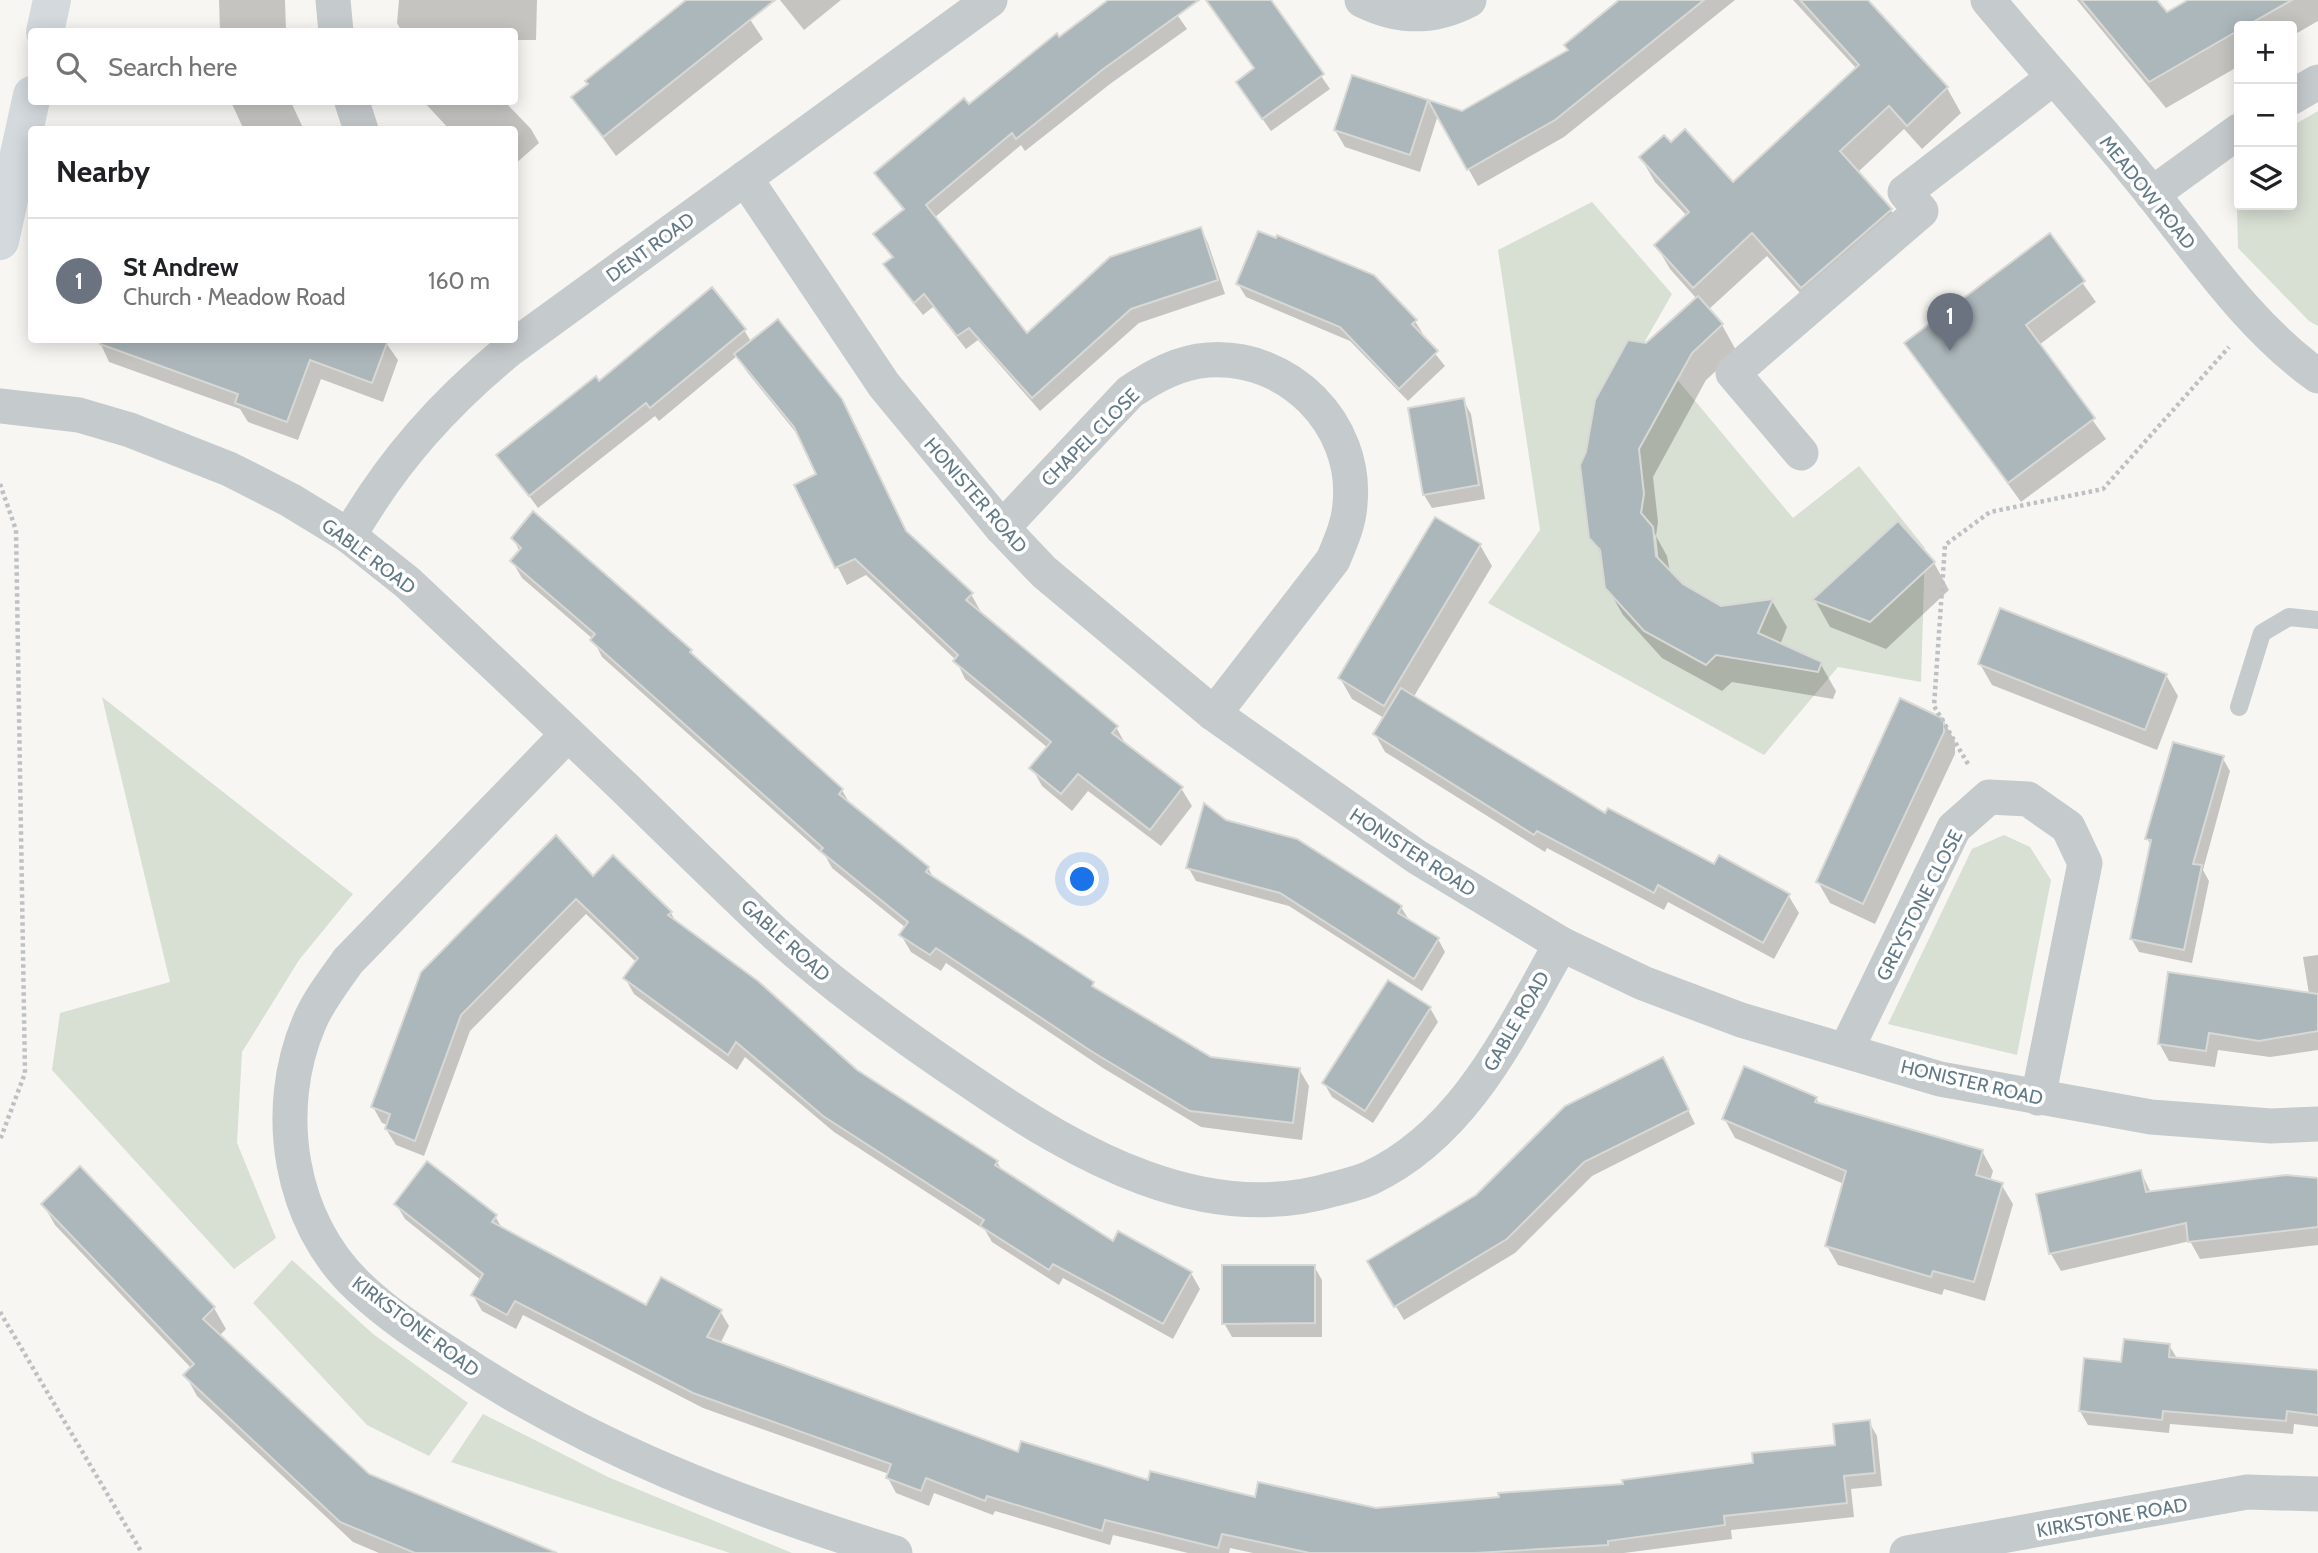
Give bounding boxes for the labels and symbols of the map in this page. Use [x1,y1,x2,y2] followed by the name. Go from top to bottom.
[2095,131,2201,254] street label: MEADOW ROAD
[602,208,699,287] street label: DENT ROAD
[1927,293,1973,351] pin: 1
[1037,384,1144,491] street label: CHAPEL CLOSE
[919,433,1032,558] street label: HONISTER ROAD
[317,514,420,599] street label: GABLE ROAD
[1346,803,1480,902] street label: HONISTER ROAD
[1871,826,1967,984] street label: GREYSTONE CLOSE
[1065,862,1099,896] your location
[737,895,835,986] street label: GABLE ROAD
[1479,967,1554,1075] street label: GABLE ROAD
[1899,1055,2045,1110] street label: HONISTER ROAD
[348,1271,484,1382] street label: KIRKSTONE ROAD
[2035,1493,2189,1542] street label: KIRKSTONE ROAD

